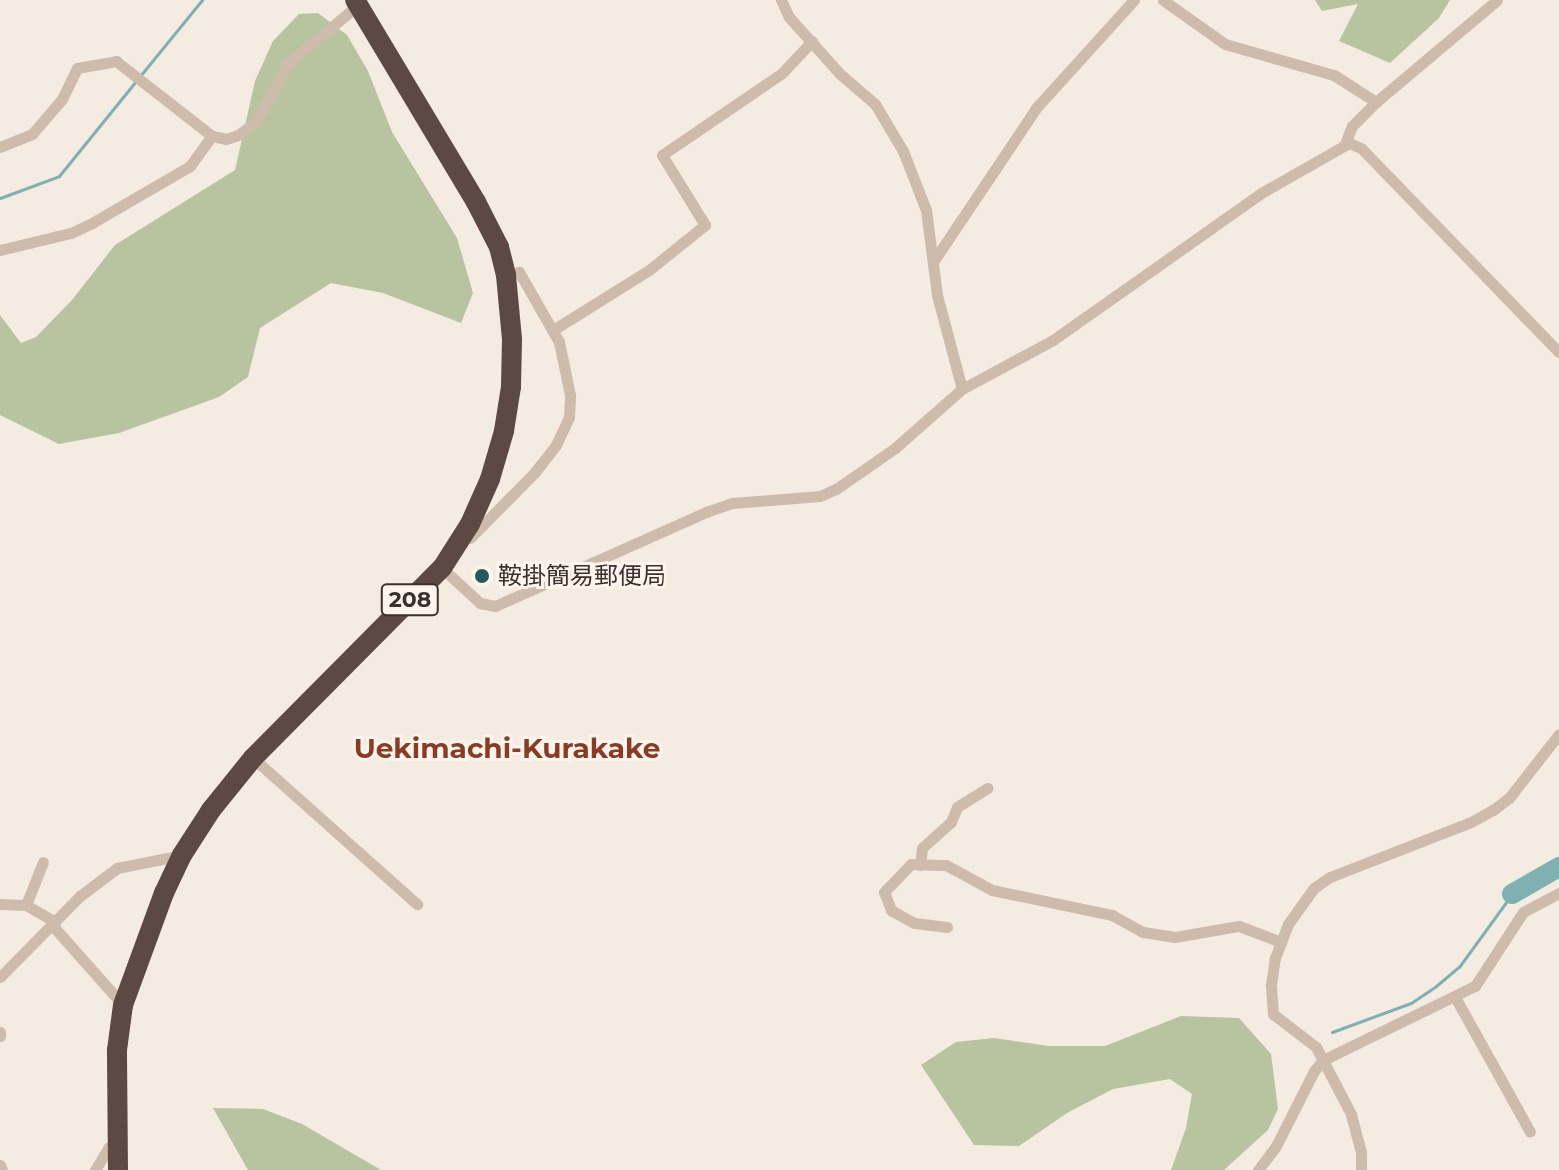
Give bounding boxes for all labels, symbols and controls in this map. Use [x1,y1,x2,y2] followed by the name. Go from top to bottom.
[498,562,666,590] place label: 鞍掛簡易郵便局
[473,567,491,585] marker: 鞍掛簡易郵便局
[380,582,440,618] road number: 208
[354,731,660,765] district label: Uekimachi-Kurakake

